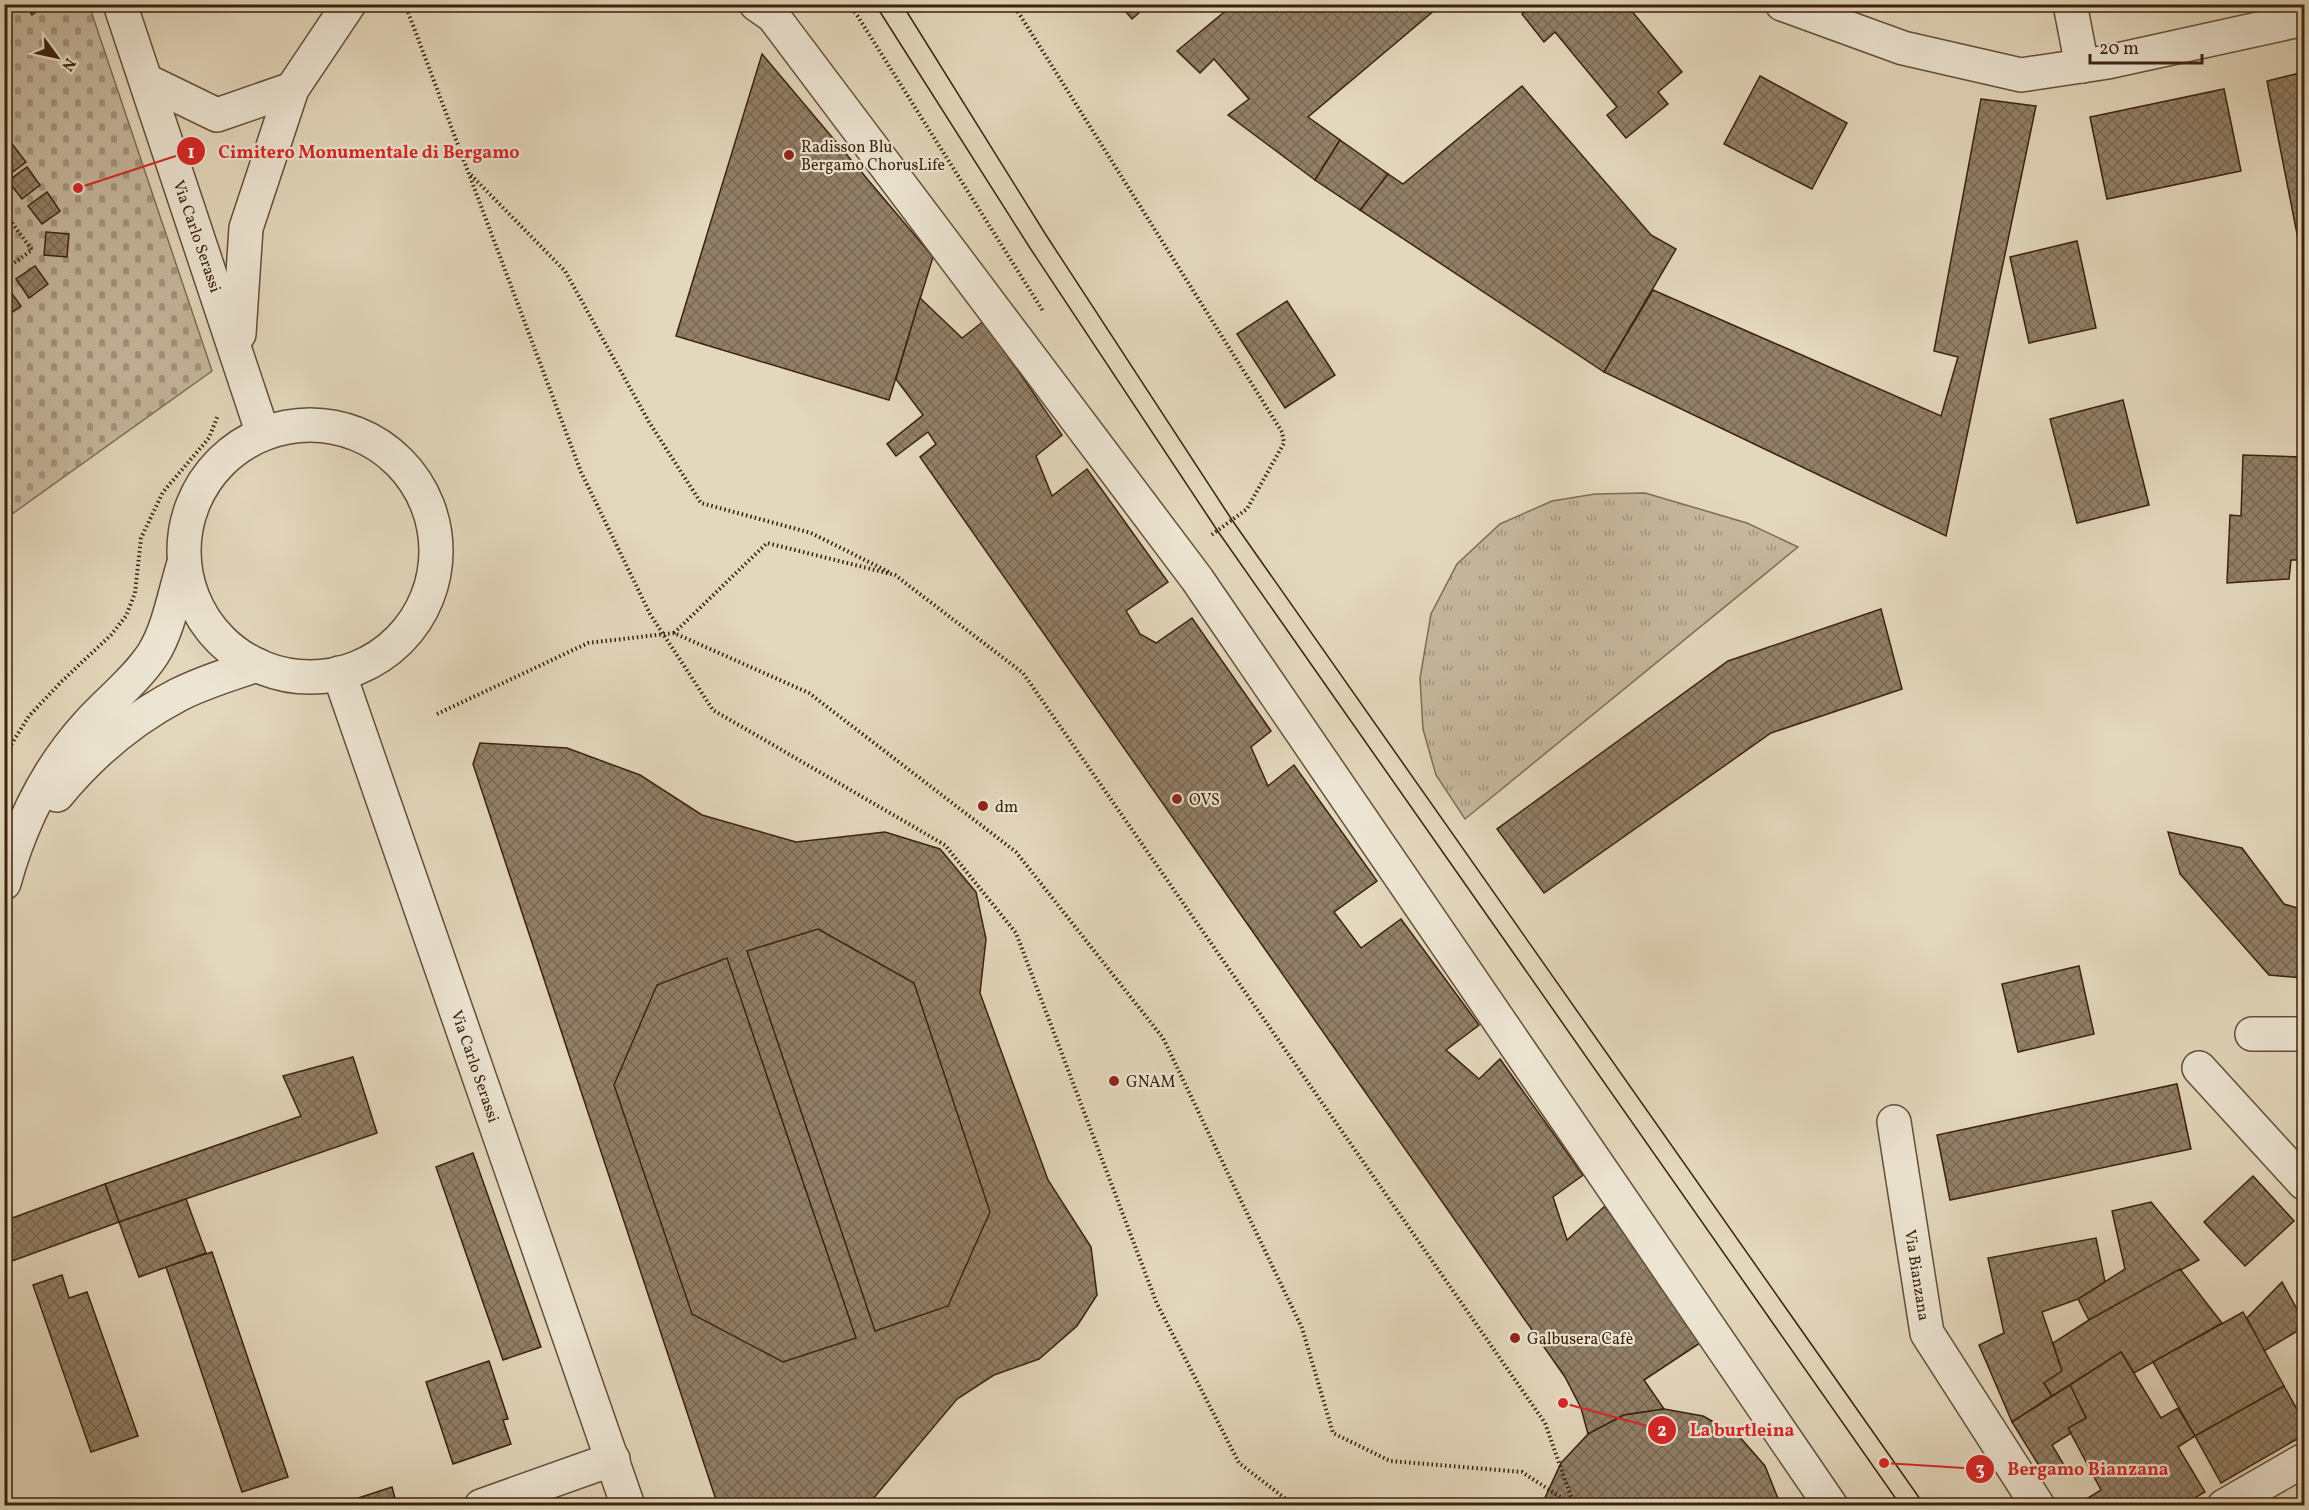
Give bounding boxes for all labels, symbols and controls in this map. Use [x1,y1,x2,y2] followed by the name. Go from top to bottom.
[27,27,87,87] north arrow
[2090,27,2202,65] scale bar
[2099,37,2139,62] text: 20 m
[55,53,80,75] text: N
[176,133,531,169] callout: Cimitero Monumentale di Bergamo
[801,137,945,177] place label: Radisson Blu Bergamo ChorusLife
[187,141,195,166] text: 1
[218,141,520,166] text: Cimitero Monumentale di Bergamo
[782,148,796,162] marker: Radisson Blu Bergamo ChorusLife
[167,178,226,296] street label: Via Carlo Serassi
[1189,790,1220,812] place label: OVS
[1170,792,1184,806] marker: OVS
[995,797,1018,819] place label: dm
[976,799,990,813] marker: dm
[445,1008,504,1126] street label: Via Carlo Serassi
[1126,1072,1176,1094] place label: GNAM
[1107,1074,1121,1088] marker: GNAM
[1898,1228,1934,1322] street label: Via Bianzana
[1527,1329,1633,1351] place label: Galbusera Cafè
[1508,1331,1522,1345] marker: Galbusera Cafè
[1647,1412,1806,1448] callout: La burtleina
[1657,1419,1667,1444] text: 2
[1690,1419,1795,1444] text: La burtleina
[1965,1451,2180,1487] callout: Bergamo Bianzana
[1975,1458,1985,1483] text: 3
[2007,1458,2169,1483] text: Bergamo Bianzana

